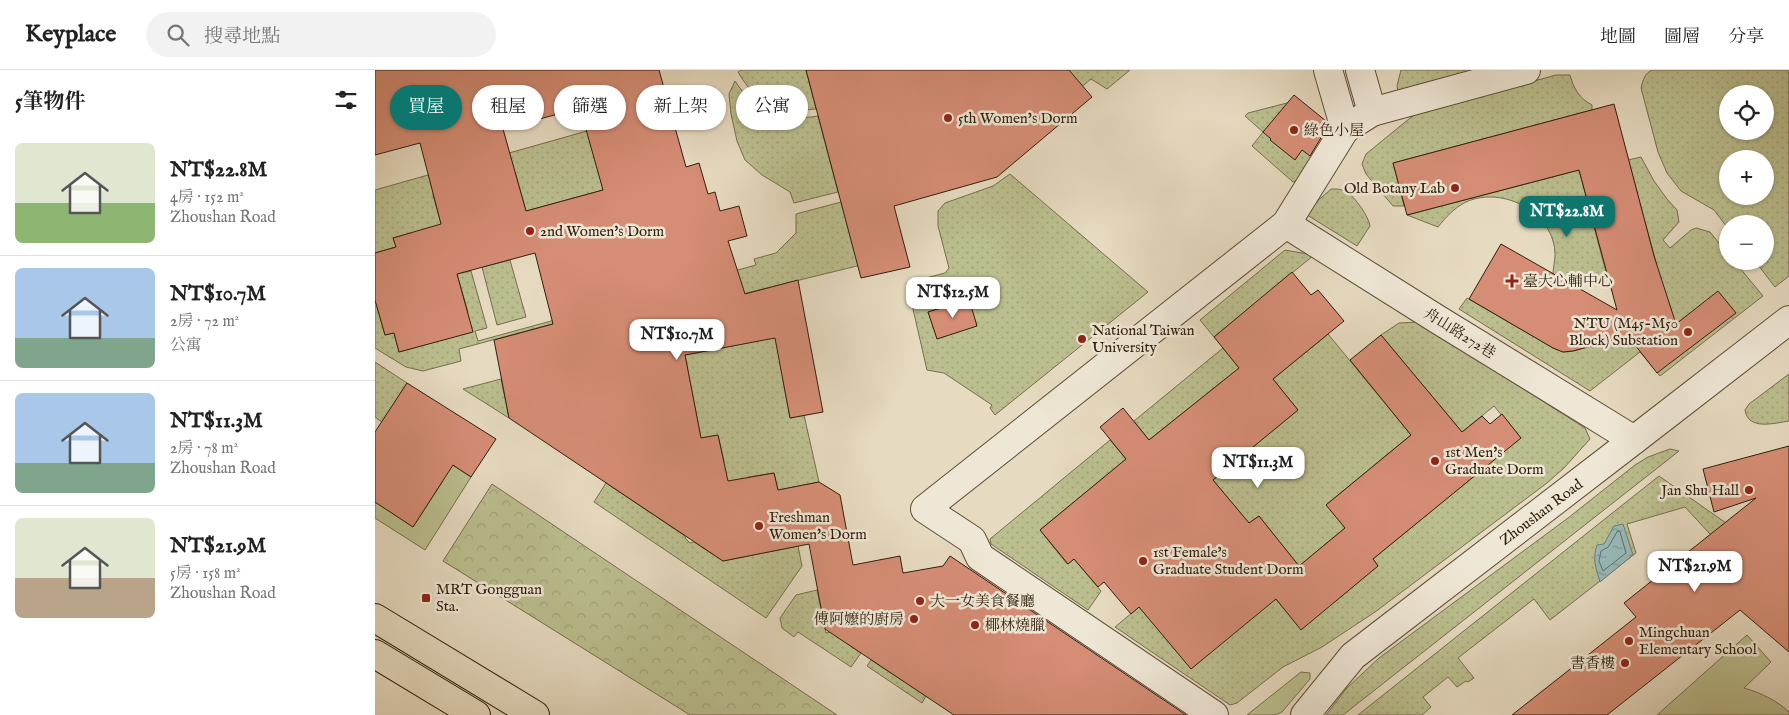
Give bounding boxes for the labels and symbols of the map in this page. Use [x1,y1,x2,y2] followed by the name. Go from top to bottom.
[958,109,1078,128] place label: 5th Women's Dorm
[942,112,954,124] marker: 5th Women's Dorm
[1304,121,1364,140] place label: 綠色小屋
[1288,124,1300,136] marker: 綠色小屋
[1344,179,1445,198] place label: Old Botany Lab
[1449,182,1461,194] marker: Old Botany Lab
[1515,196,1619,238] pin: NT$22.8M
[540,222,664,241] place label: 2nd Women's Dorm
[524,225,536,237] marker: 2nd Women's Dorm
[1523,272,1613,291] place label: 臺大心輔中心
[1505,274,1519,288] marker: 臺大心輔中心
[901,276,1005,319] pin: NT$12.5M
[1420,304,1499,363] street label: 舟山路272巷
[1569,314,1678,350] place label: NTU (M45-M50 Block) Substation
[625,318,729,361] pin: NT$10.7M
[1092,321,1195,357] place label: National Taiwan University
[1682,326,1694,338] marker: NTU (M45-M50 Block) Substation
[1076,333,1088,345] marker: National Taiwan University
[1445,443,1544,479] place label: 1st Men's Graduate Dorm
[1206,446,1310,489] pin: NT$11.3M
[1429,455,1441,467] marker: 1st Men's Graduate Dorm
[1496,474,1587,550] street label: Zhoushan Road
[1659,481,1740,500] place label: Jan Shu Hall
[1743,484,1755,496] marker: Jan Shu Hall
[769,508,867,544] place label: Freshman Women's Dorm
[753,520,765,532] marker: Freshman Women's Dorm
[1153,543,1304,579] place label: 1st Female's Graduate Student Dorm
[1643,550,1747,593] pin: NT$21.9M
[1137,555,1149,567] marker: 1st Female's Graduate Student Dorm
[436,580,542,616] place label: MRT Gongguan Sta.
[420,592,432,604] marker: MRT Gongguan Sta.
[930,592,1035,611] place label: 大一女美食餐廳
[914,595,926,607] marker: 大一女美食餐廳
[814,610,904,629] place label: 傅阿嬤的廚房
[908,613,920,625] marker: 傅阿嬤的廚房
[985,616,1045,635] place label: 椰林燒臘
[969,619,981,631] marker: 椰林燒臘
[1639,623,1758,659] place label: Mingchuan Elementary School
[1623,635,1635,647] marker: Mingchuan Elementary School
[1570,654,1615,673] place label: 書香樓
[1619,657,1631,669] marker: 書香樓

